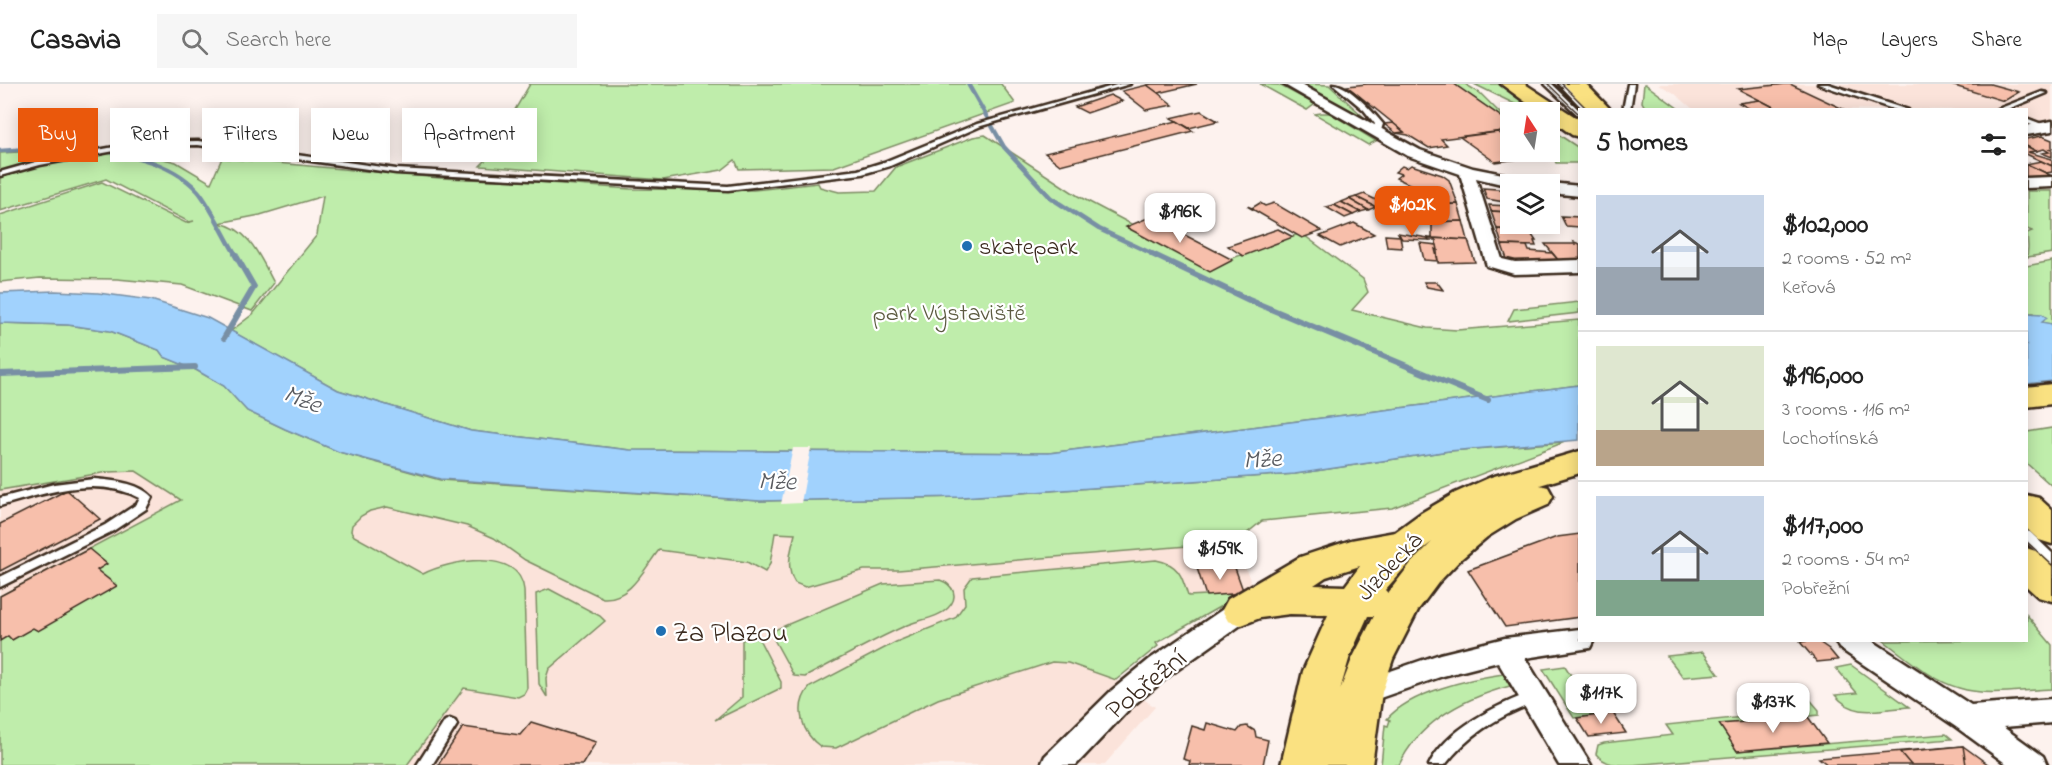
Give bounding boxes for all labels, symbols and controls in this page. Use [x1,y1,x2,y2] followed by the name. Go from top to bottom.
[157,14,577,68] search box
[30,21,121,62] text: Casavia
[178,25,211,58] icon: search
[226,25,331,57] text: Search here
[1812,26,1848,56] text: Map
[1881,26,1938,56] text: Layers
[1971,26,2022,56] text: Share
[1500,102,1560,162] north arrow
[1500,102,1560,234] map controls
[18,108,98,162] chip: Buy
[110,108,190,162] chip: Rent
[202,108,299,162] chip: Filters
[311,108,390,162] chip: New
[402,108,537,162] chip: Apartment
[1596,125,1688,163] text: 5 homes
[1977,128,2010,161] icon: filters
[1500,174,1560,234] button: layers
[1370,186,1454,237] pin: $102K
[1389,191,1435,220] text: $102K
[1138,193,1222,244] pin: $196K
[1159,198,1201,227] text: $196K
[1782,207,1868,245] text: $102,000
[1644,219,1716,291] icon: home
[979,231,1078,266] place label: skatepark
[960,239,974,253] marker: skatepark
[1782,245,1912,274] text: 2 rooms · 52 m²
[1782,274,1835,303] text: Keřová
[873,297,1025,333] park label: park Výstaviště
[1782,358,1863,396] text: $196,000
[1644,370,1716,442] icon: home
[277,376,328,426] water label: Mže
[1782,396,1910,425] text: 3 rooms · 116 m²
[1782,425,1878,454] text: Lochotínská
[1242,441,1284,481] water label: Mže
[757,464,798,502] water label: Mže
[1782,508,1863,546] text: $117,000
[1644,520,1716,592] icon: home
[1350,525,1432,610] street label: Jízdecká
[1178,530,1262,581] pin: $159K
[1197,535,1243,564] text: $159K
[1782,546,1910,575] text: 2 rooms · 54 m²
[1782,575,1850,604] text: Pobřežní
[673,614,788,655] place label: Za Plazou
[654,624,668,638] marker: Za Plazou
[1097,640,1197,731] street label: Pobřežní
[1559,674,1643,725] pin: $117K
[1580,679,1622,708] text: $117K
[1731,683,1815,734] pin: $137K
[1751,688,1795,717] text: $137K

